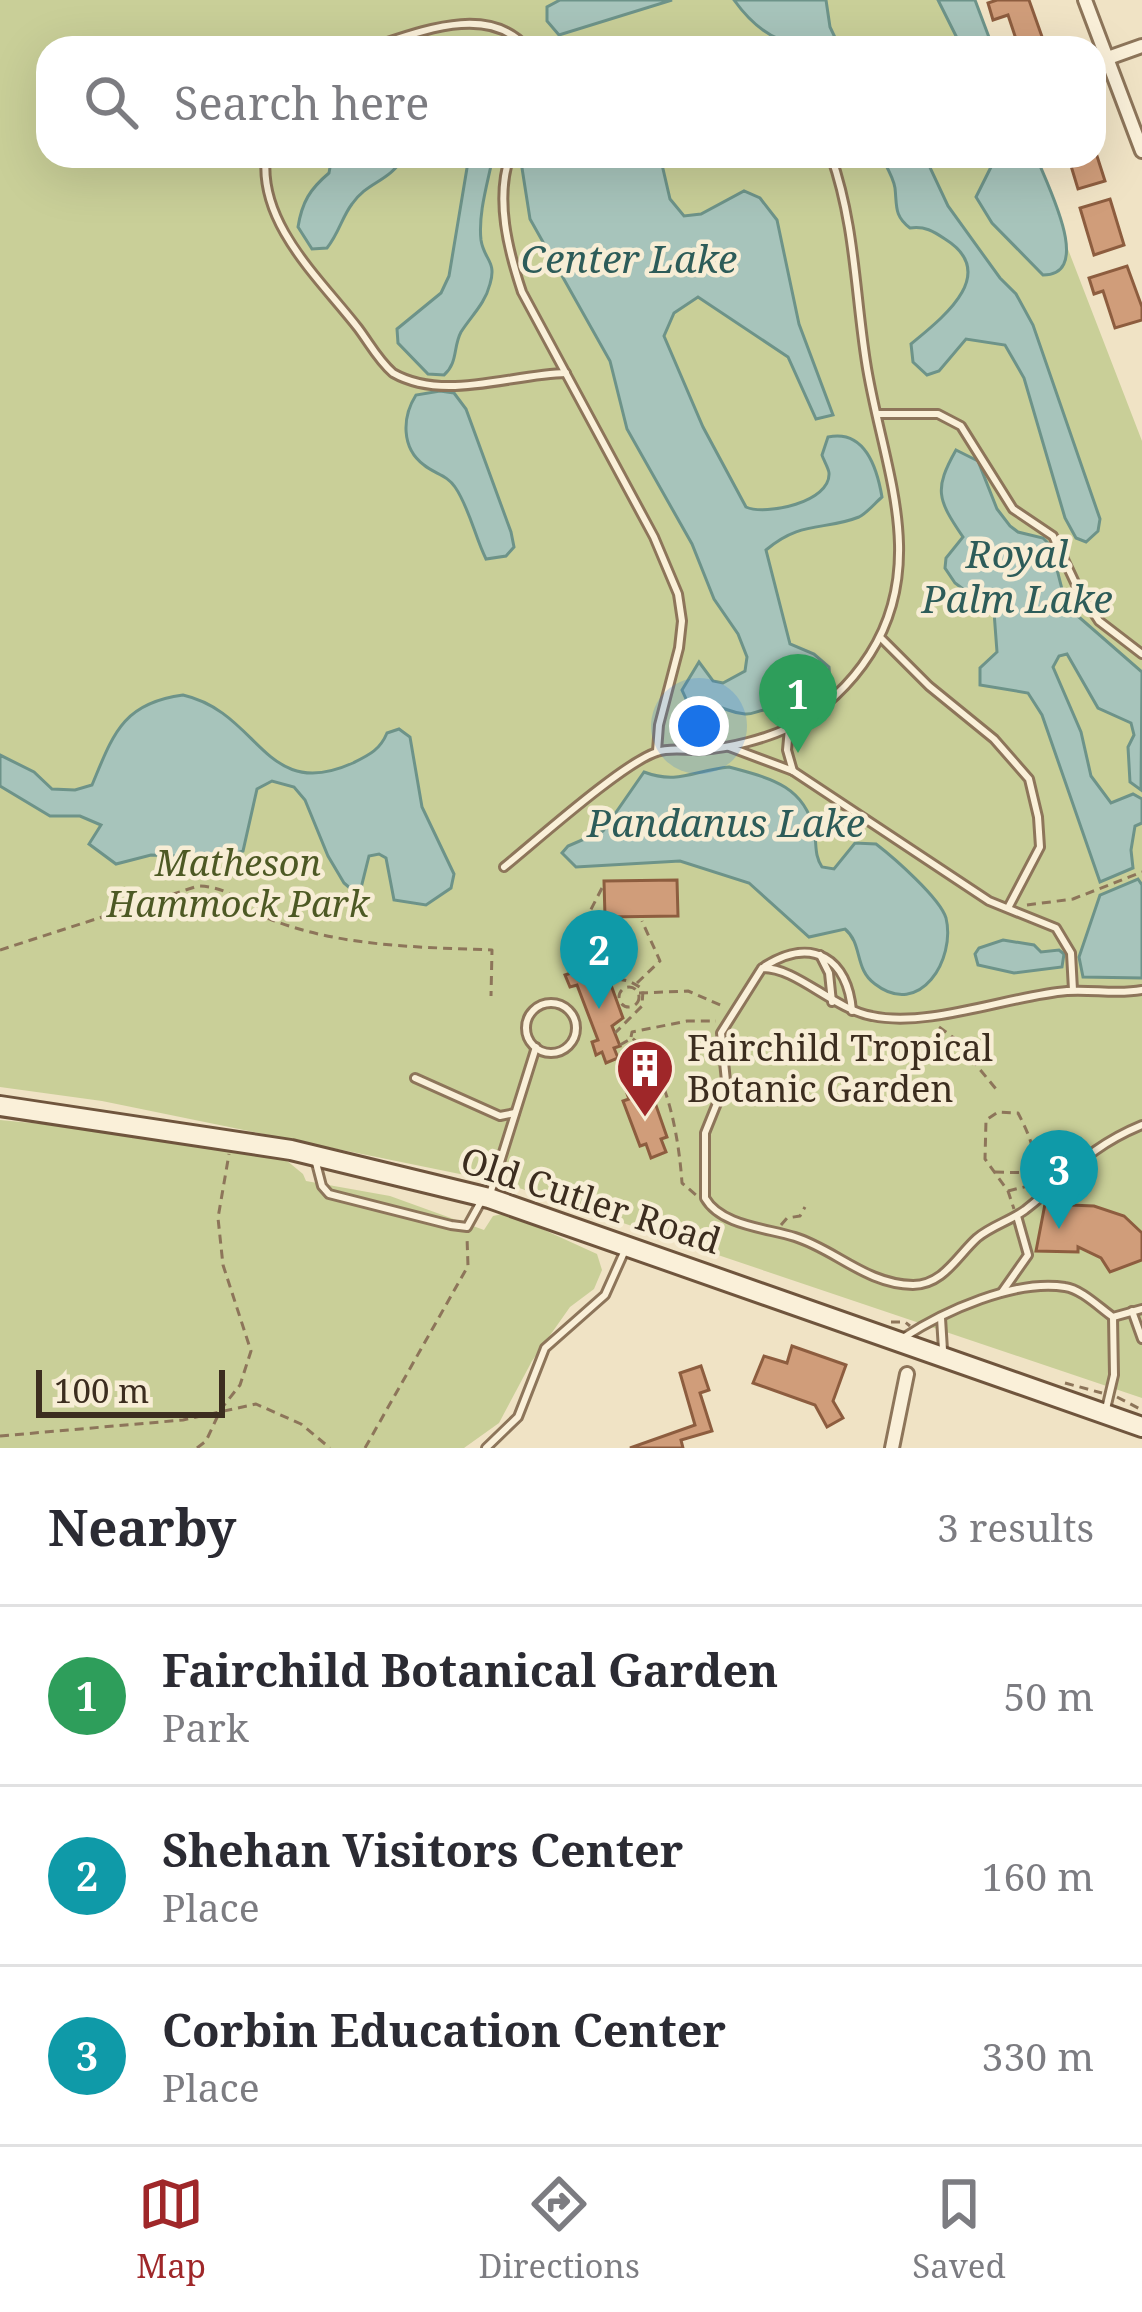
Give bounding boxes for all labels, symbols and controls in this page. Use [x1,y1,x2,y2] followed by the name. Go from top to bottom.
[36,36,1106,168] search box
[78,69,144,135] icon: search
[174,72,429,133] text: Search here
[521,231,737,284] water label: Center Lake
[920,526,1113,624] water label: Royal Palm Lake
[759,654,837,753] pin: 1
[669,696,729,756] your location
[586,795,865,848] water label: Pandanus Lake
[106,838,371,928] park label: Matheson Hammock Park
[560,910,638,1009] pin: 2
[687,1023,993,1113] place label: Fairchild Tropical Botanic Garden
[614,1037,676,1119] building icon: Fairchild Tropical Botanic Garden
[1020,1130,1098,1229] pin: 3
[455,1135,727,1265] street label: Old Cutler Road
[36,1364,225,1417] scale bar
[54,1368,149,1413] text: 100 m
[48,1491,236,1561] text: Nearby
[937,1500,1094,1553] text: 3 results
[162,1639,778,1700] text: Fairchild Botanical Garden
[76,1669,98,1722] text: 1
[1003,1669,1094,1722] text: 50 m
[162,1700,249,1753] text: Park
[162,1819,683,1880] text: Shehan Visitors Center
[76,1849,98,1902] text: 2
[982,1849,1094,1902] text: 160 m
[162,1880,260,1933] text: Place
[162,1999,726,2060] text: Corbin Education Center
[76,2029,98,2082] text: 3
[982,2029,1094,2082] text: 330 m
[162,2060,260,2113] text: Place
[136,2171,206,2288] tab: Map
[478,2171,640,2288] tab: Directions
[912,2171,1006,2288] tab: Saved

